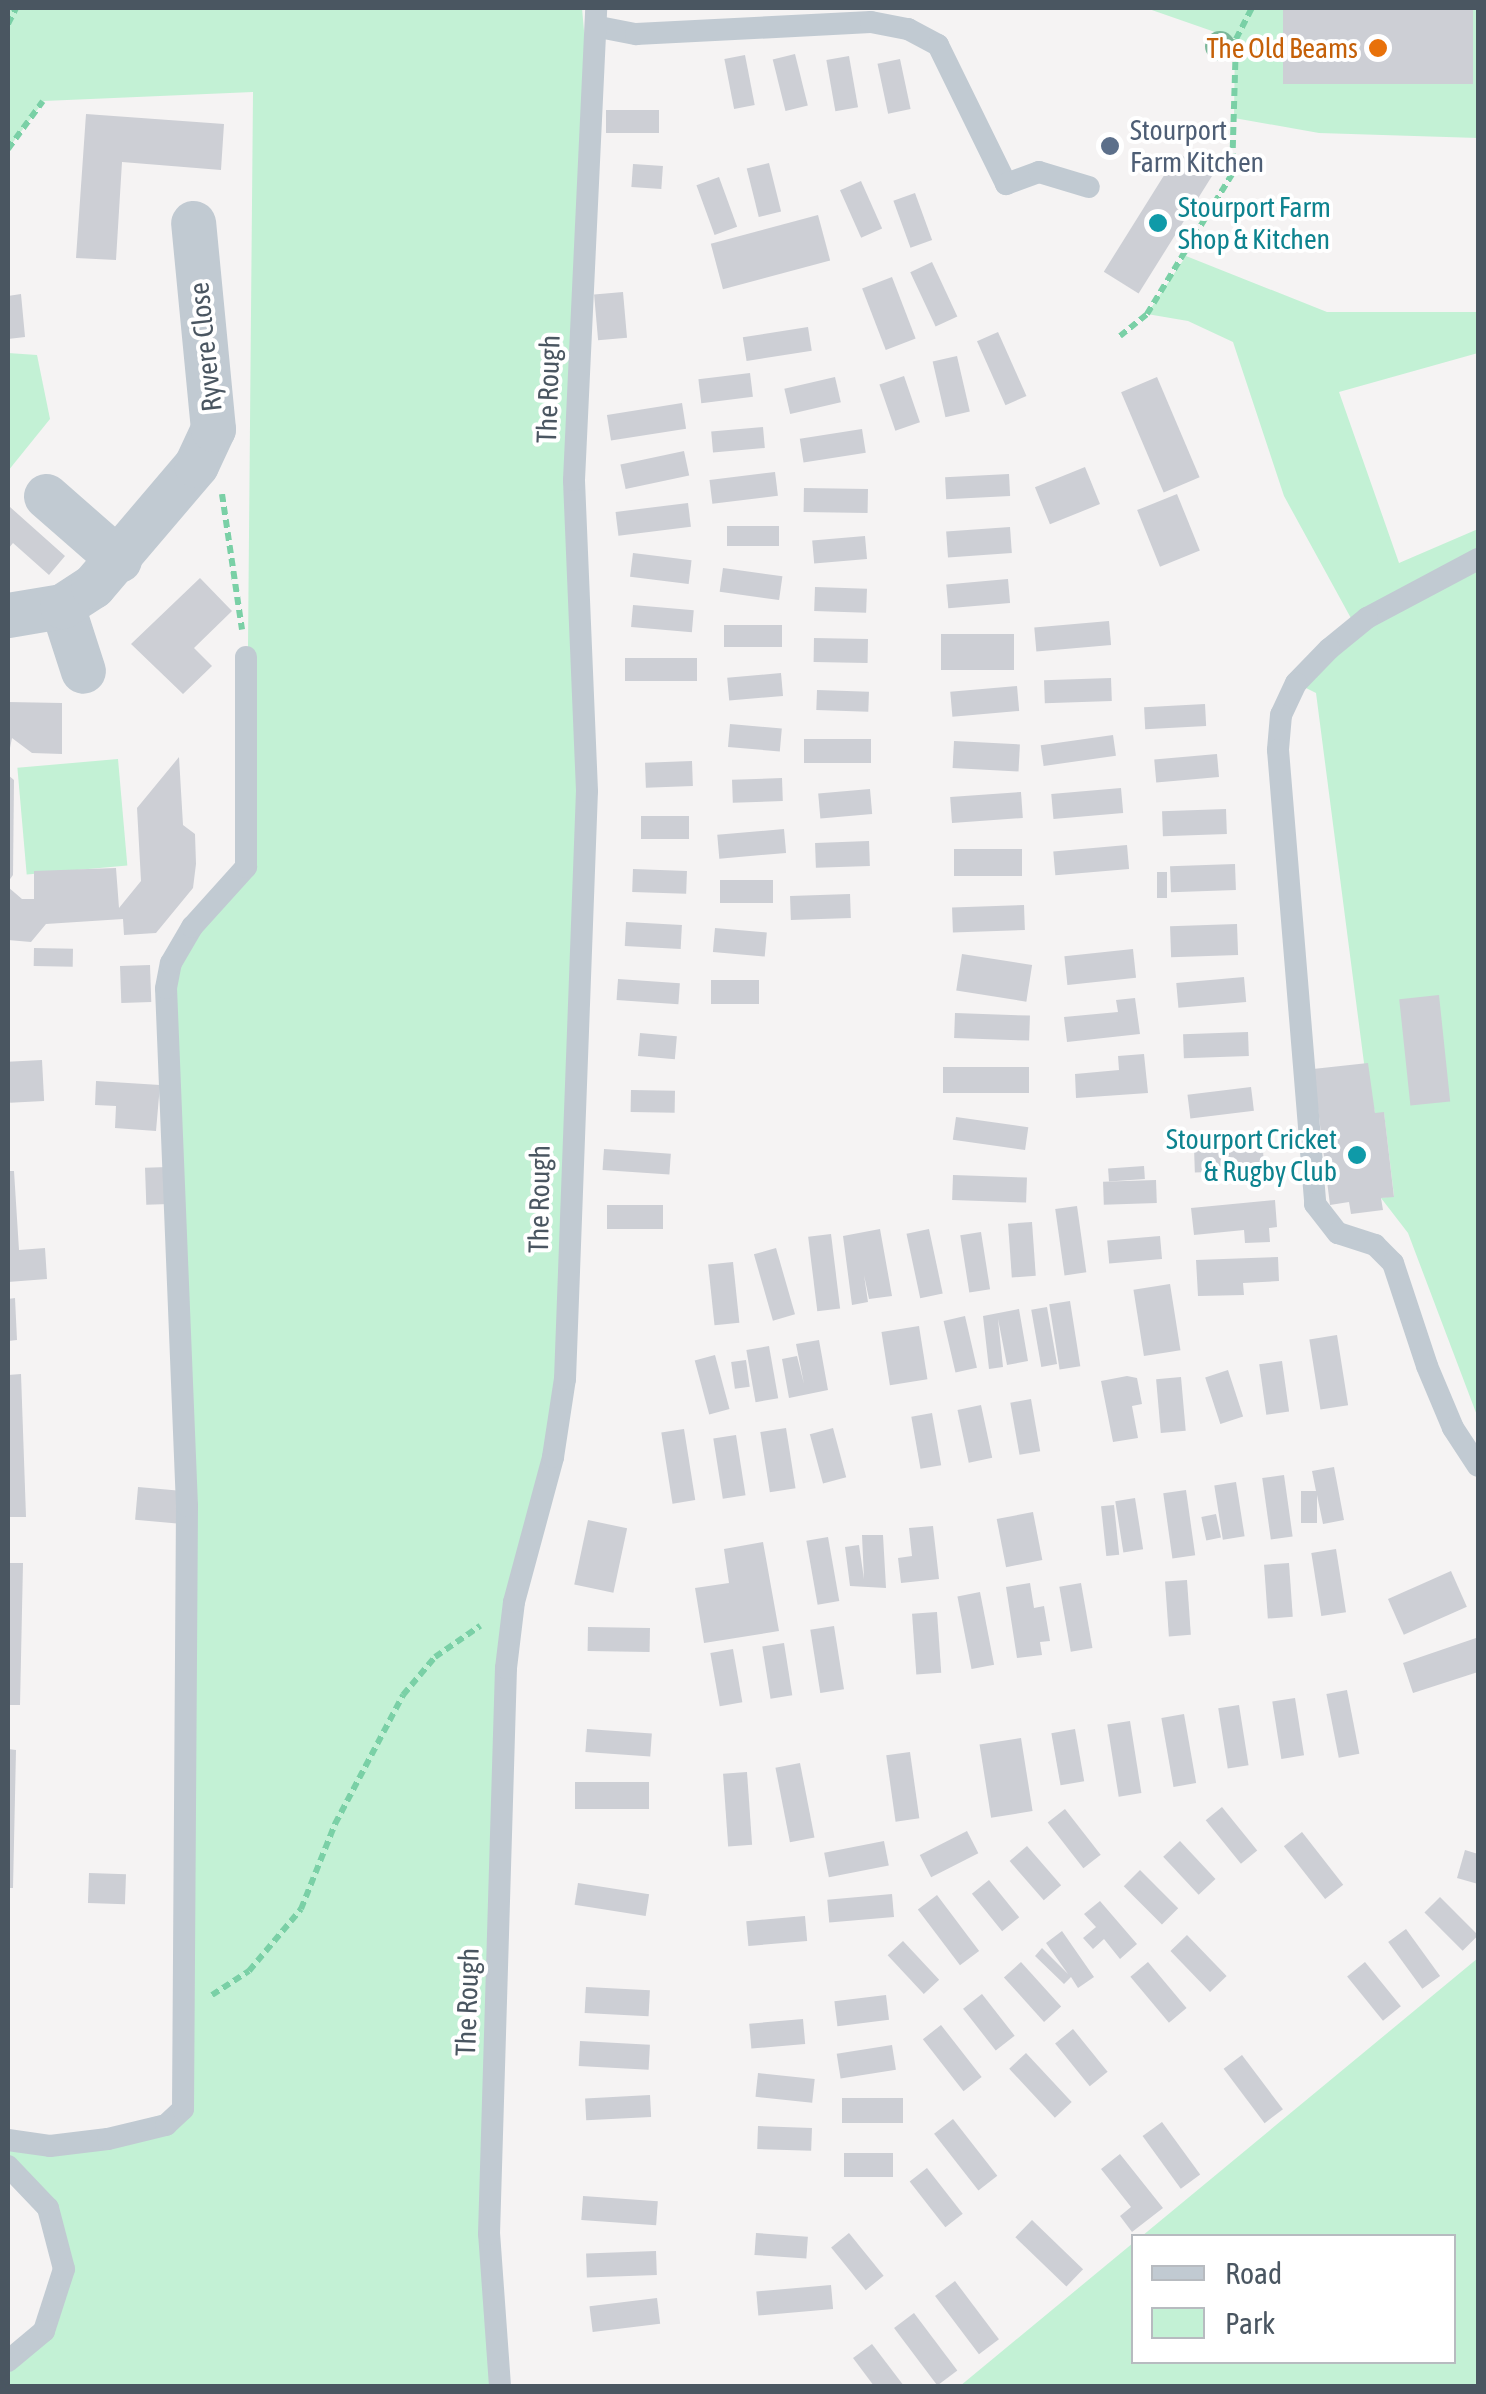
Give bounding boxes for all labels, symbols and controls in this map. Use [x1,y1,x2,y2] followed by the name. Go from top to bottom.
[1206,31,1358,65] place label: The Old Beams
[1367,37,1389,59] marker: The Old Beams
[1130,113,1264,179] place label: Stourport Farm Kitchen
[1099,135,1121,157] marker: Stourport Farm Kitchen
[1178,190,1331,256] place label: Stourport Farm Shop & Kitchen
[1147,212,1169,234] marker: Stourport Farm Shop & Kitchen
[182,281,228,413] street label: Ryvere Close
[529,334,567,444] street label: The Rough
[1166,1122,1337,1188] place label: Stourport Cricket & Rugby Club
[1346,1144,1368,1166] marker: Stourport Cricket & Rugby Club
[521,1145,557,1253] street label: The Rough
[448,1947,486,2057] street label: The Rough
[1131,2234,1456,2364] legend
[1225,2256,1282,2290] text: Road
[1225,2306,1275,2340] text: Park

